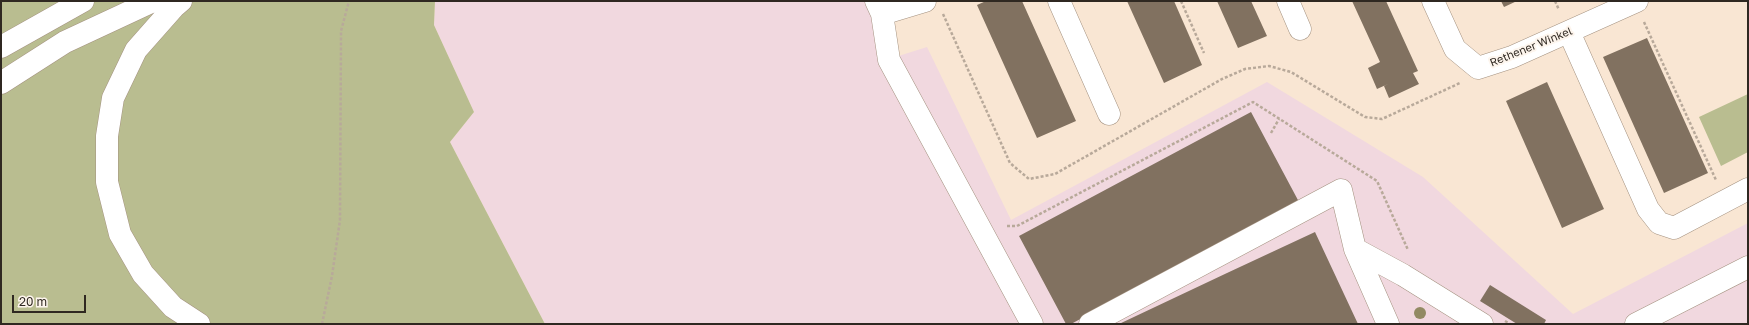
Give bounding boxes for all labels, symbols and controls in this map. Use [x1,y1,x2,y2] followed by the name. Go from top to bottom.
[1488,24,1574,70] street label: Rethener Winkel
[14,287,88,313] scale bar
[19,294,47,309] text: 20 m

